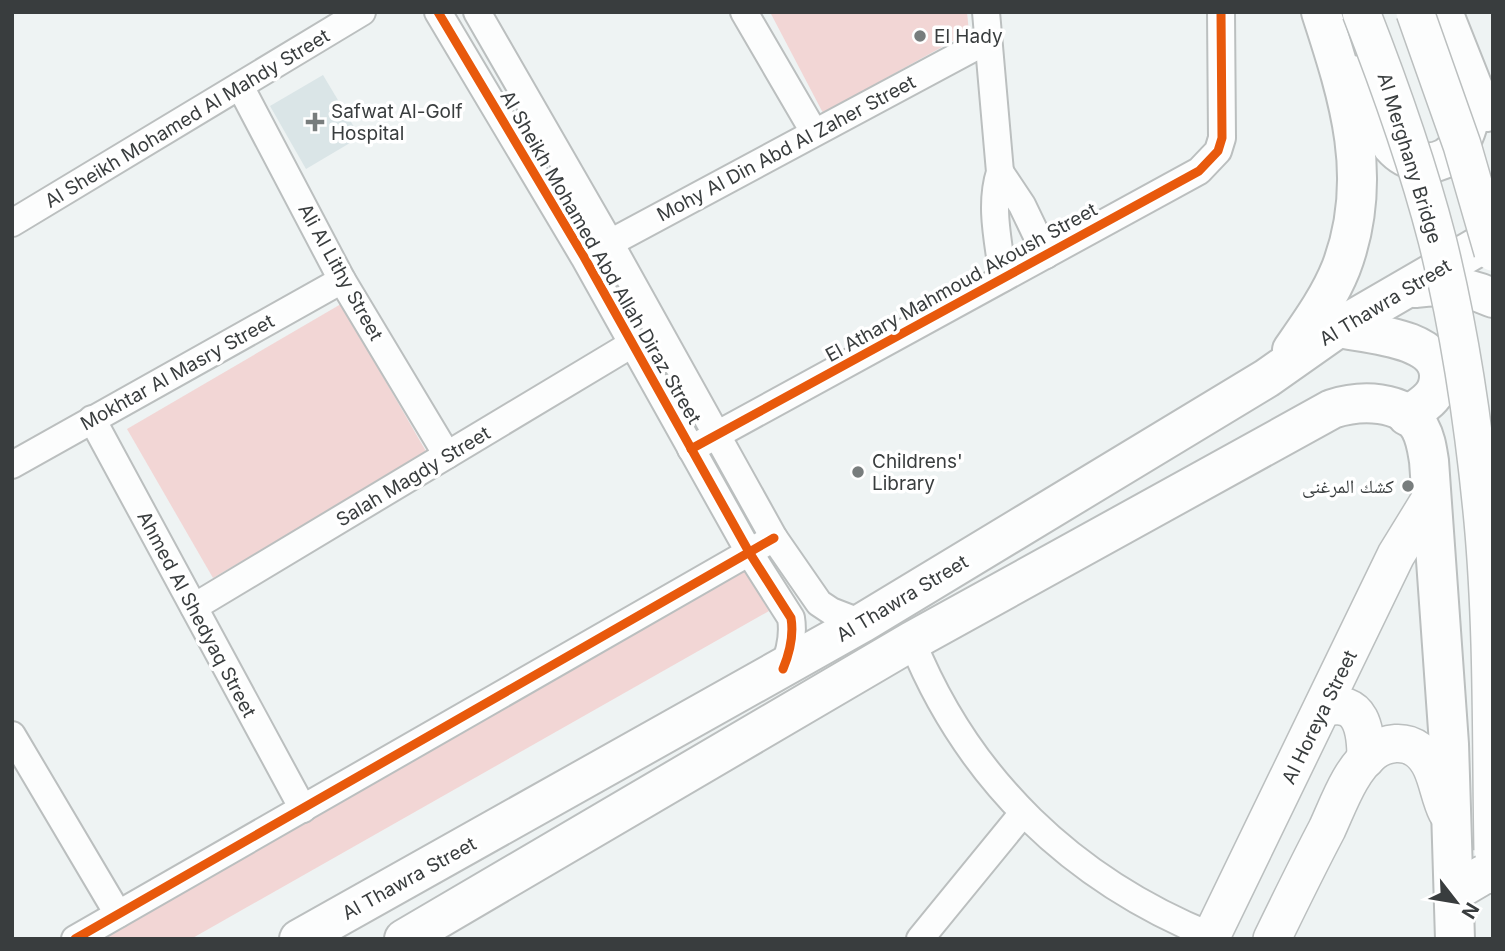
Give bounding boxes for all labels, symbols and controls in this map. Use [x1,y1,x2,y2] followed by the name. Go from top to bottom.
[41,24,334,213] street label: Al Sheikh Mohamed Al Mahdy Street
[934,25,1003,48] place label: El Hady
[912,28,928,44] marker: El Hady
[653,70,919,227] street label: Mohy Al Din Abd Al Zaher Street
[1373,70,1446,246] street label: Al Merghany Bridge
[495,86,706,428] street label: Al Sheikh Mohamed Abd Allah Diraz Street
[331,100,463,145] place label: Safwat Al-Golf Hospital
[305,112,325,132] marker: Safwat Al-Golf Hospital
[821,198,1101,367] street label: El Athary Mahmoud Akoush Street
[293,200,388,345] street label: Ali Al Lithy Street
[1315,254,1455,351] street label: Al Thawra Street
[76,310,278,435] street label: Mokhtar Al Masry Street
[332,421,494,531] street label: Salah Magdy Street
[872,450,963,495] place label: Childrens' Library
[850,464,866,480] marker: Childrens' Library
[1302,475,1394,498] place label: كشك المرغنى
[1400,478,1416,494] marker: كشك المرغنى
[132,507,261,721] street label: Ahmed Al Shedyaq Street
[832,550,972,647] street label: Al Thawra Street
[1277,646,1362,788] street label: Al Horeya Street
[338,832,480,925] street label: Al Thawra Street
[1421,867,1491,937] north arrow
[1457,898,1484,923] text: N

